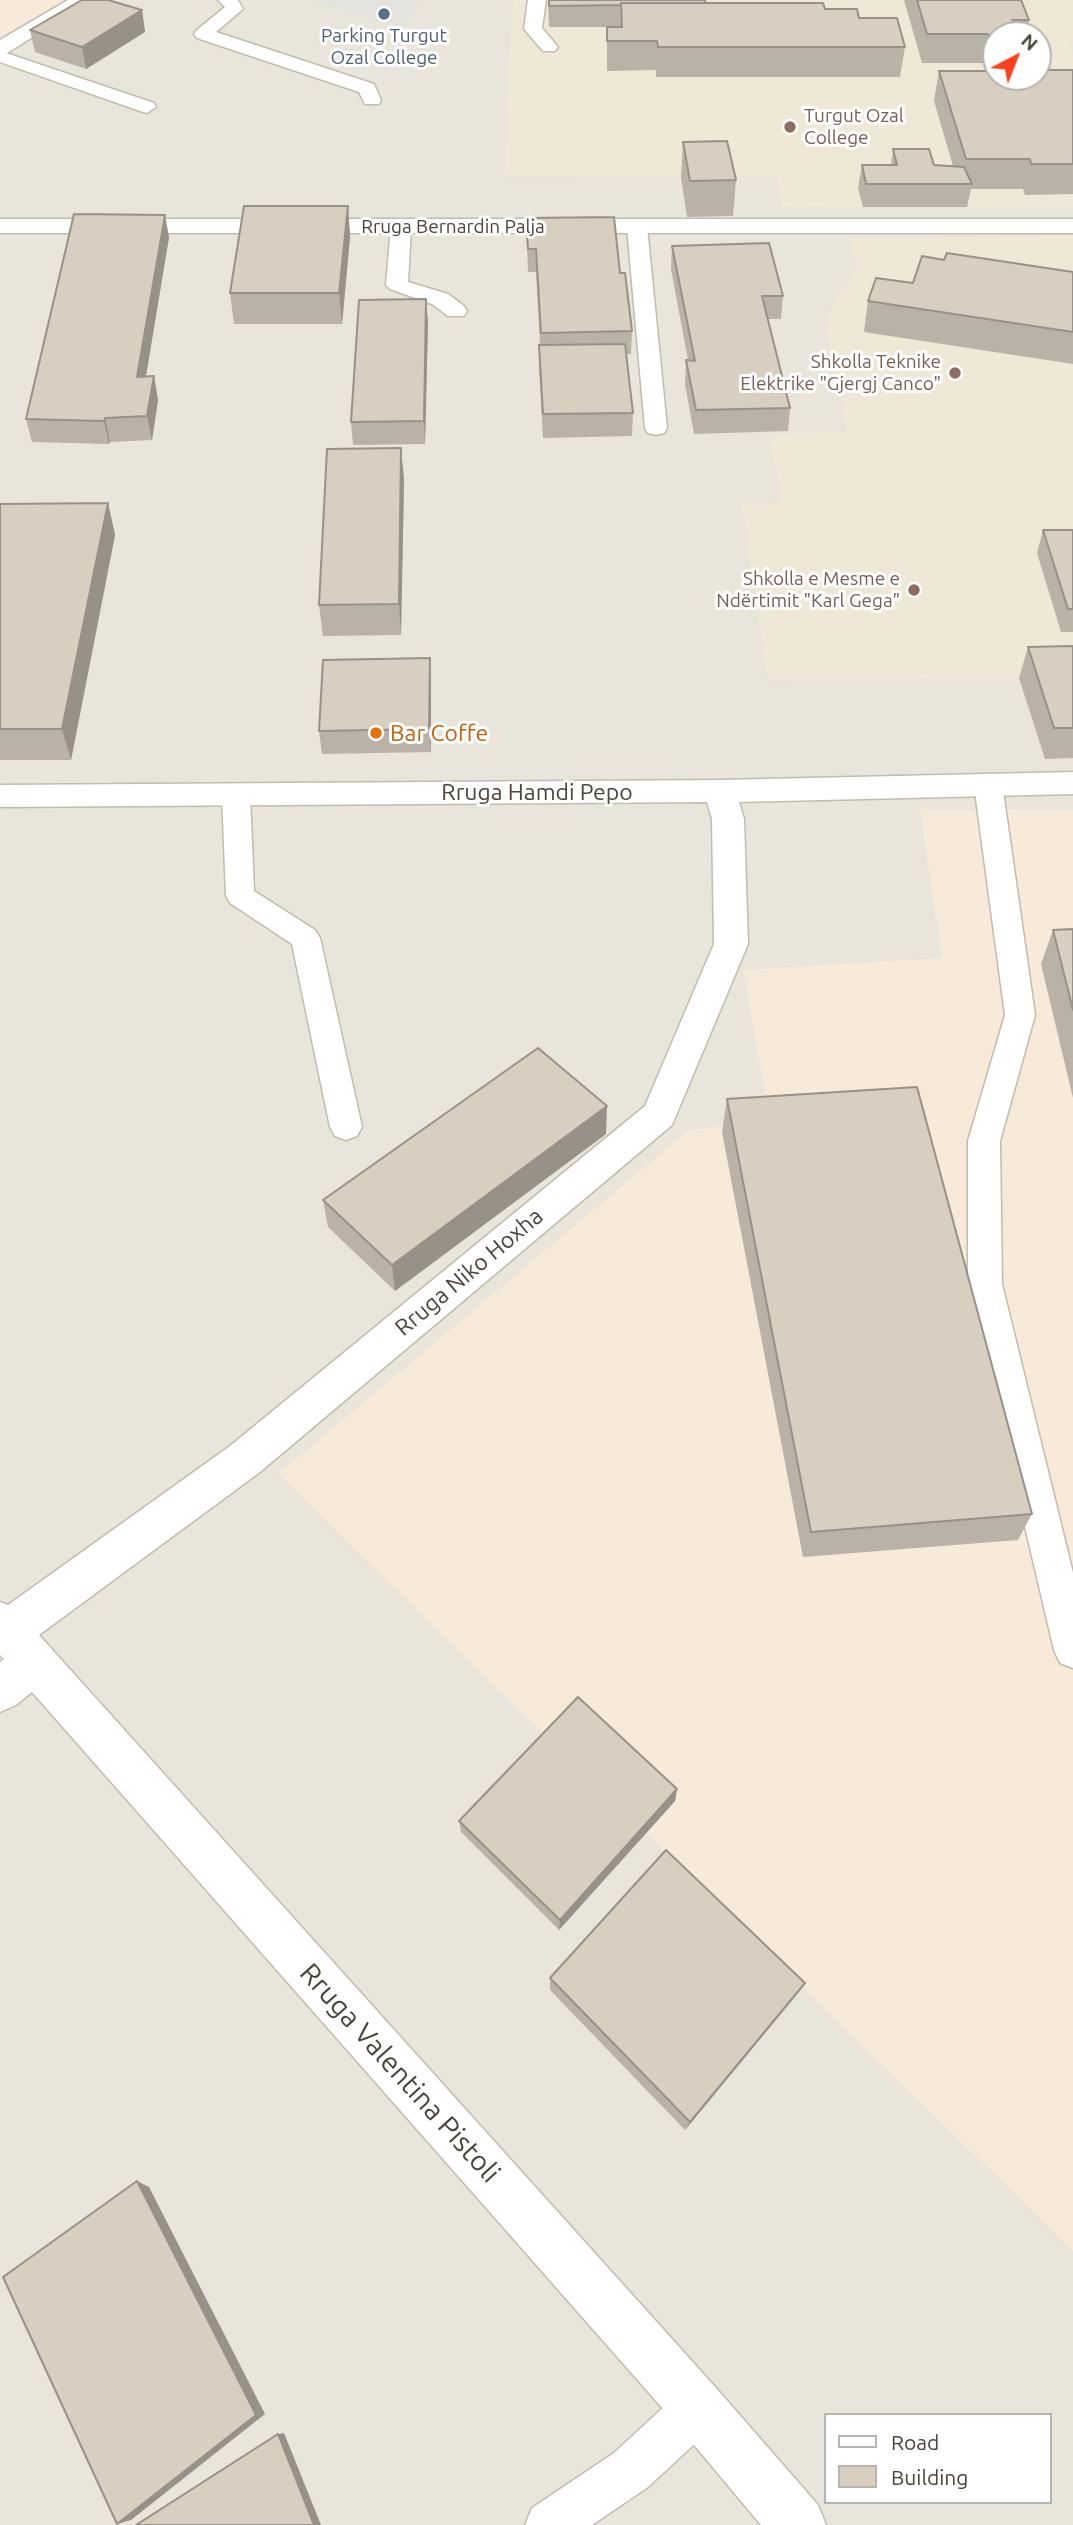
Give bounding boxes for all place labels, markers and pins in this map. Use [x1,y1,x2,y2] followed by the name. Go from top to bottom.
[376,6,392,22] marker: Parking Turgut Ozal College
[321,25,447,69] place label: Parking Turgut Ozal College
[804,105,904,149] place label: Turgut Ozal College
[782,119,798,135] marker: Turgut Ozal College
[740,351,941,395] place label: Shkolla Teknike Elektrike "Gjergj Canco"
[947,365,963,381] marker: Shkolla Teknike Elektrike "Gjergj Canco"
[716,568,900,612] place label: Shkolla e Mesme e Ndërtimit "Karl Gega"
[906,582,922,598] marker: Shkolla e Mesme e Ndërtimit "Karl Gega"
[390,719,488,747] place label: Bar Coffe
[368,725,384,741] marker: Bar Coffe

